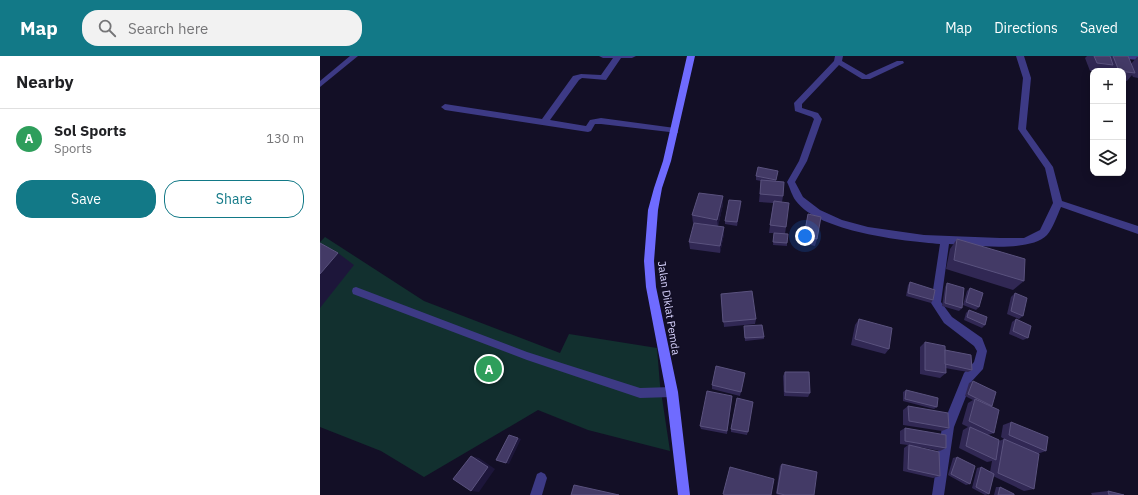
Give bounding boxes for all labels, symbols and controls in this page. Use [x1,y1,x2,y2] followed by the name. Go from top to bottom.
[82,10,362,46] search box
[20,16,58,40] text: Map
[96,17,118,39] icon: search
[128,19,208,38] text: Search here
[945,19,972,37] text: Map
[994,19,1058,37] text: Directions
[1080,19,1118,37] text: Saved
[1090,68,1126,176] map controls
[1090,68,1126,104] button: +
[16,71,74,93] text: Nearby
[1090,104,1126,140] button: −
[54,121,126,140] text: Sol Sports
[25,130,33,147] text: A
[266,130,304,147] text: 130 m
[54,140,92,157] text: Sports
[1090,140,1126,176] button: layers
[16,180,156,218] button: Save
[164,180,304,218] button: Share
[795,226,815,246] your location
[655,260,683,356] street label: Jalan Diklat Pemda
[476,354,502,384] pin: A

